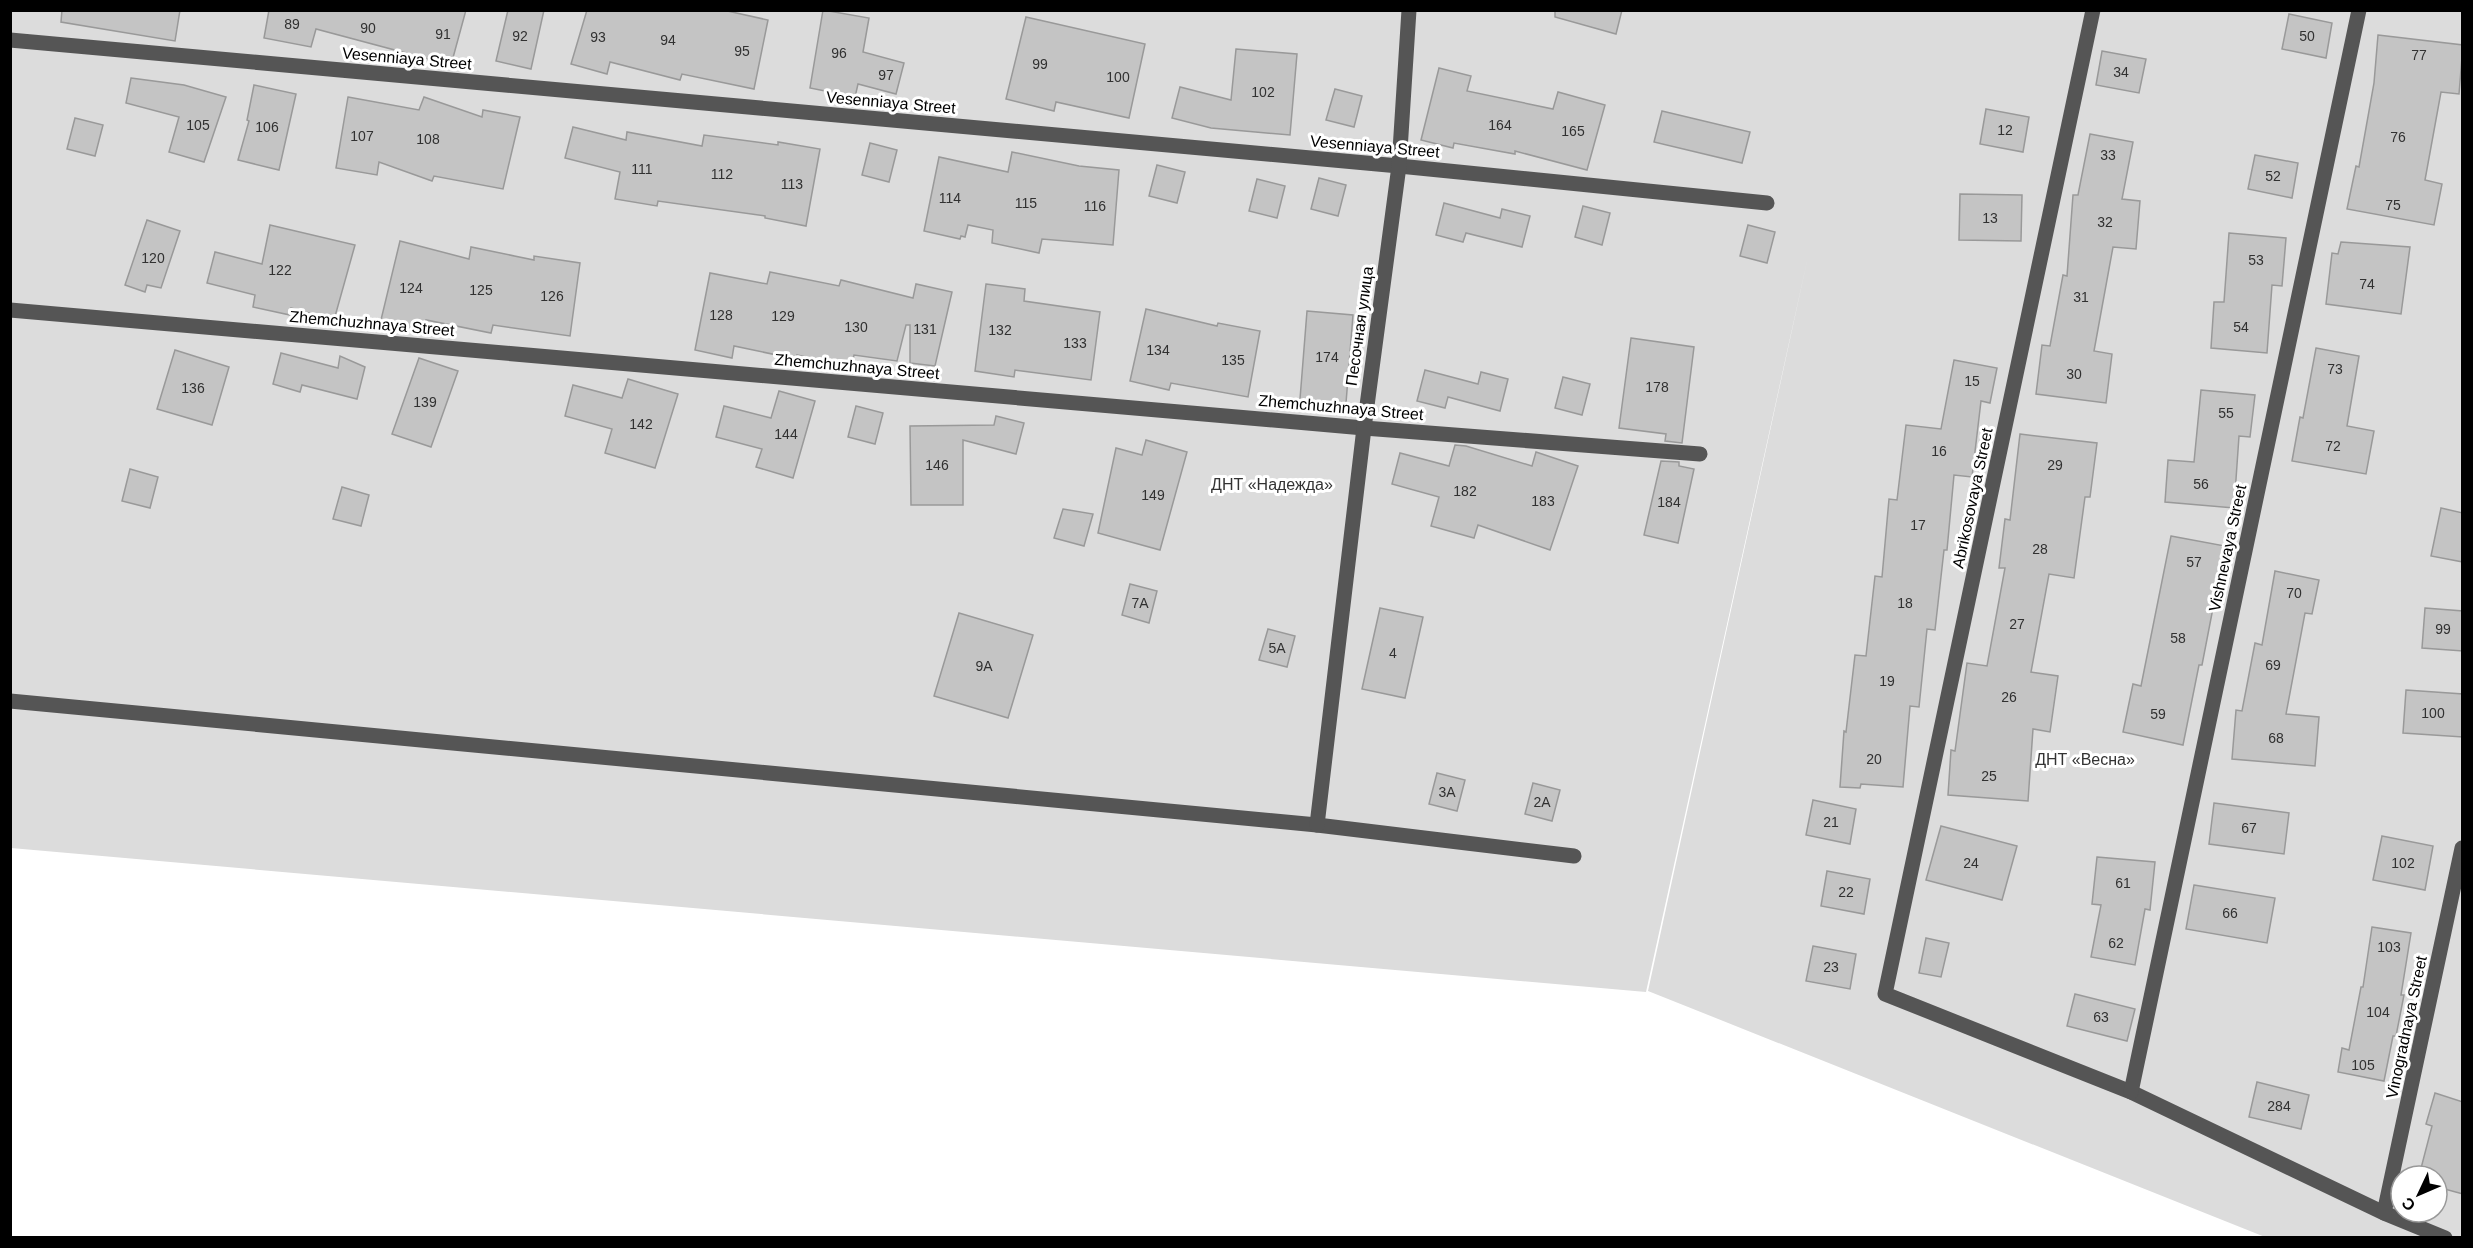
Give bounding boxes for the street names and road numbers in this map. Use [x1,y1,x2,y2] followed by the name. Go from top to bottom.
[342,44,473,73] street label: Vesenniaya Street
[826,88,957,117] street label: Vesenniaya Street
[1310,132,1441,161] street label: Vesenniaya Street
[1343,265,1376,387] street label: Песочная улица
[289,308,456,339] street label: Zhemchuzhnaya Street
[774,351,941,382] street label: Zhemchuzhnaya Street
[1258,392,1425,423] street label: Zhemchuzhnaya Street
[1949,426,1996,570] street label: Abrikosovaya Street
[2206,482,2249,613] street label: Vishnevaya Street
[2383,954,2430,1100] street label: Vinogradnaya Street

